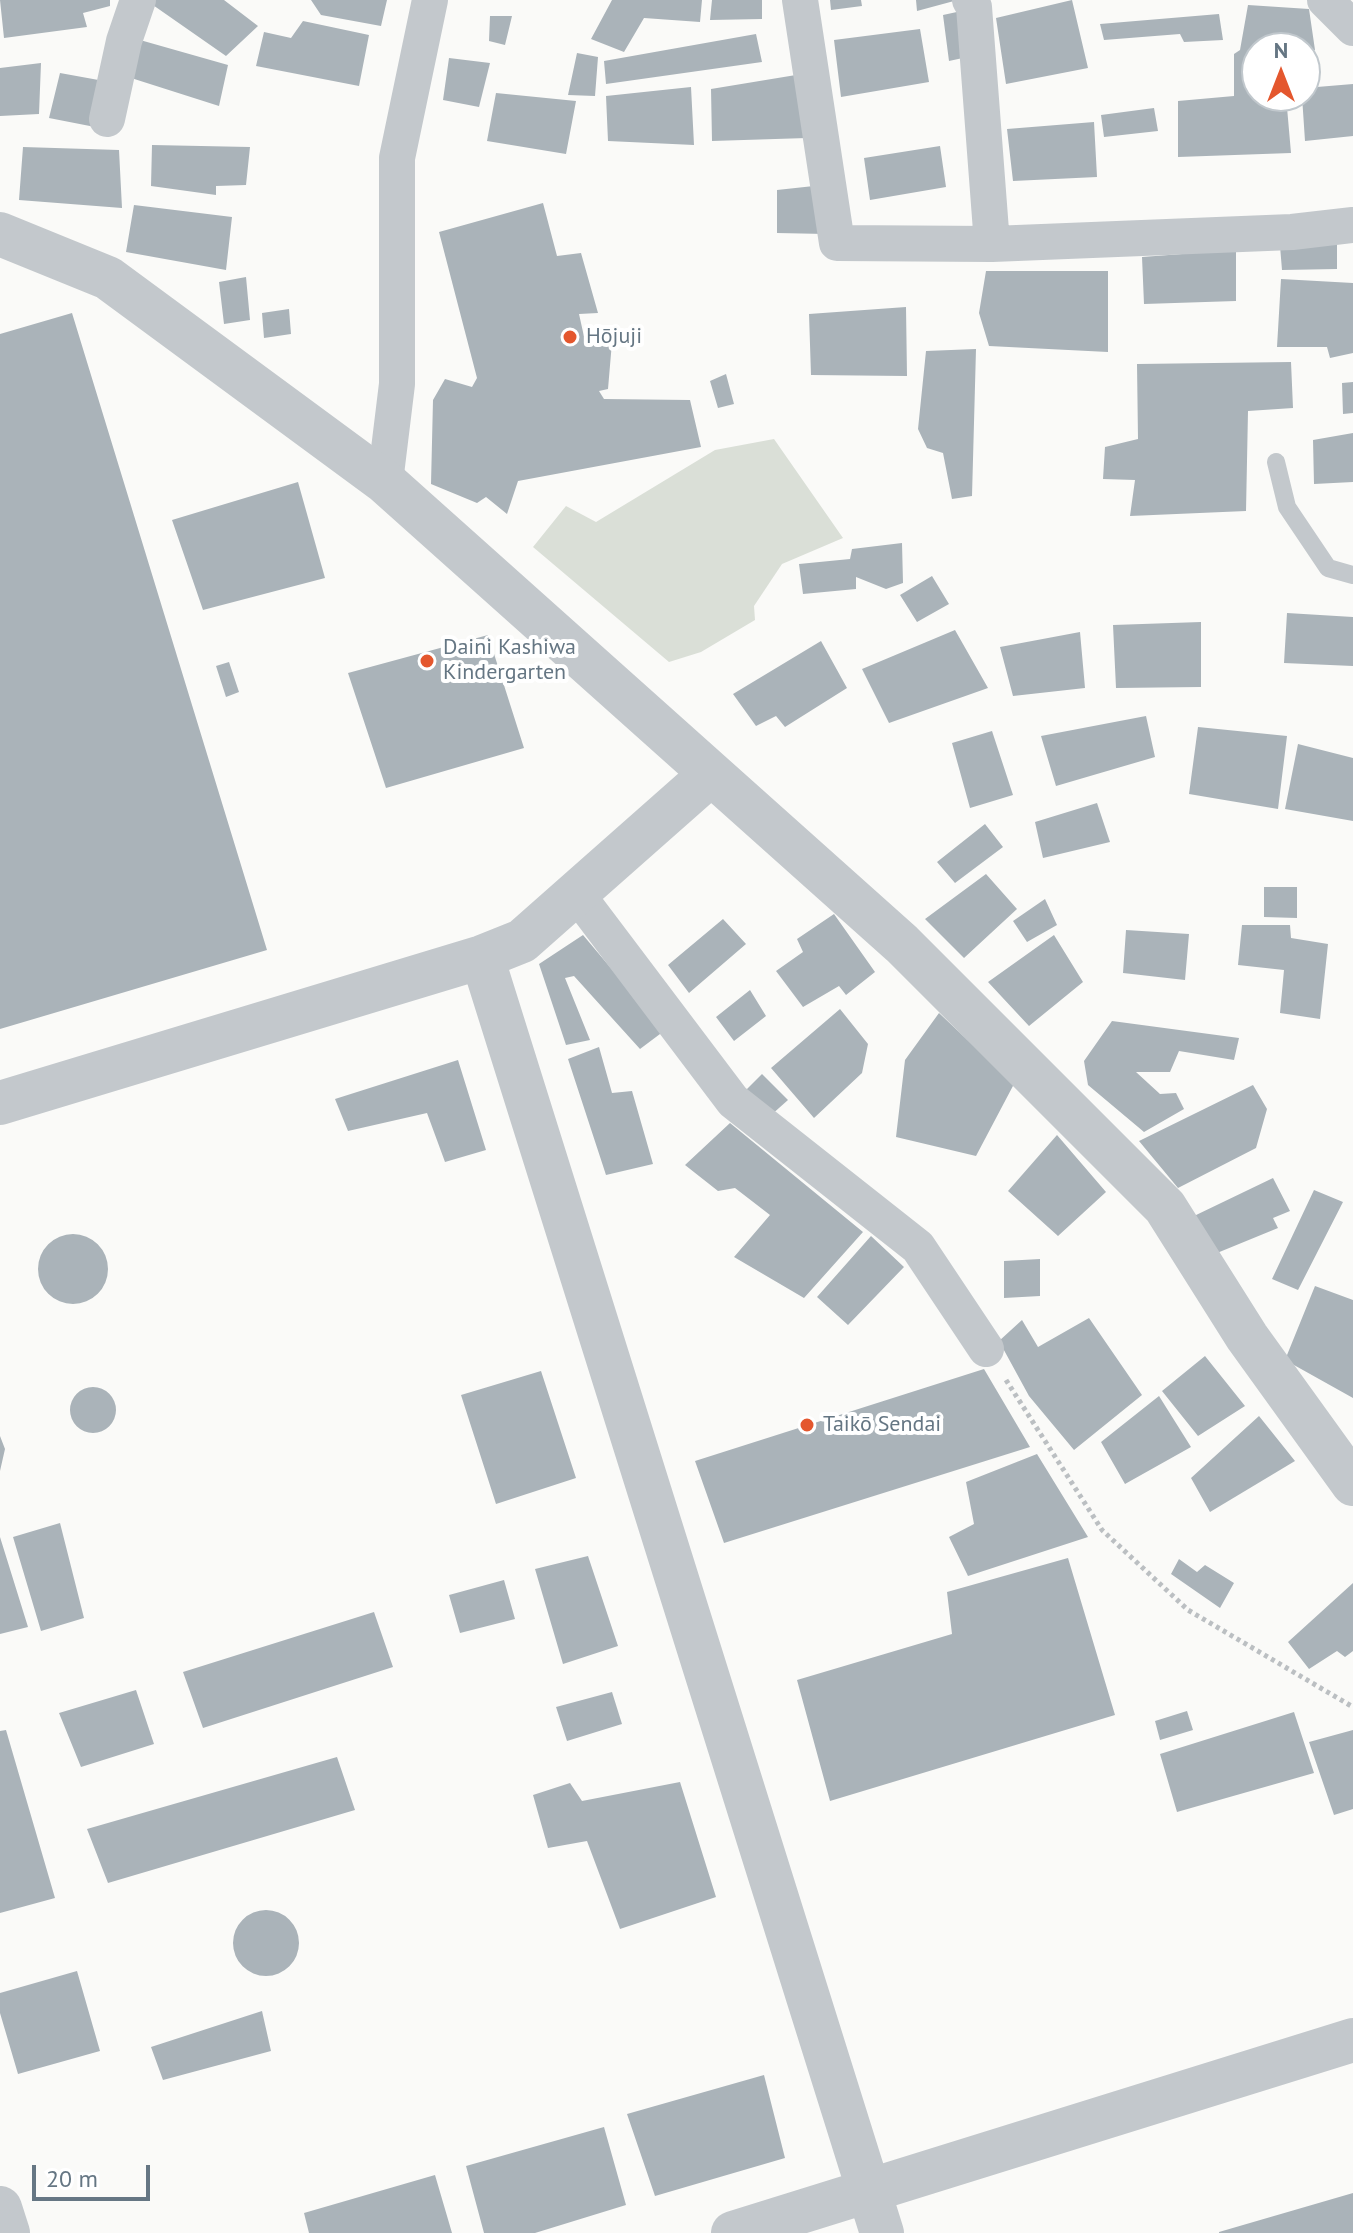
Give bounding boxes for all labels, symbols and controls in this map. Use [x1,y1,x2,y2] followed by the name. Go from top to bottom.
[1241,32,1321,112] north arrow
[1274,36,1288,64] text: N
[586,324,642,350] place label: Hōjuji
[561,328,579,346] marker: Hōjuji
[443,635,576,686] place label: Daini Kashiwa Kindergarten
[418,652,436,670] marker: Daini Kashiwa Kindergarten
[823,1412,941,1438] place label: Taikō Sendai
[798,1416,816,1434] marker: Taikō Sendai
[36,2149,154,2199] scale bar
[46,2163,98,2194] text: 20 m

